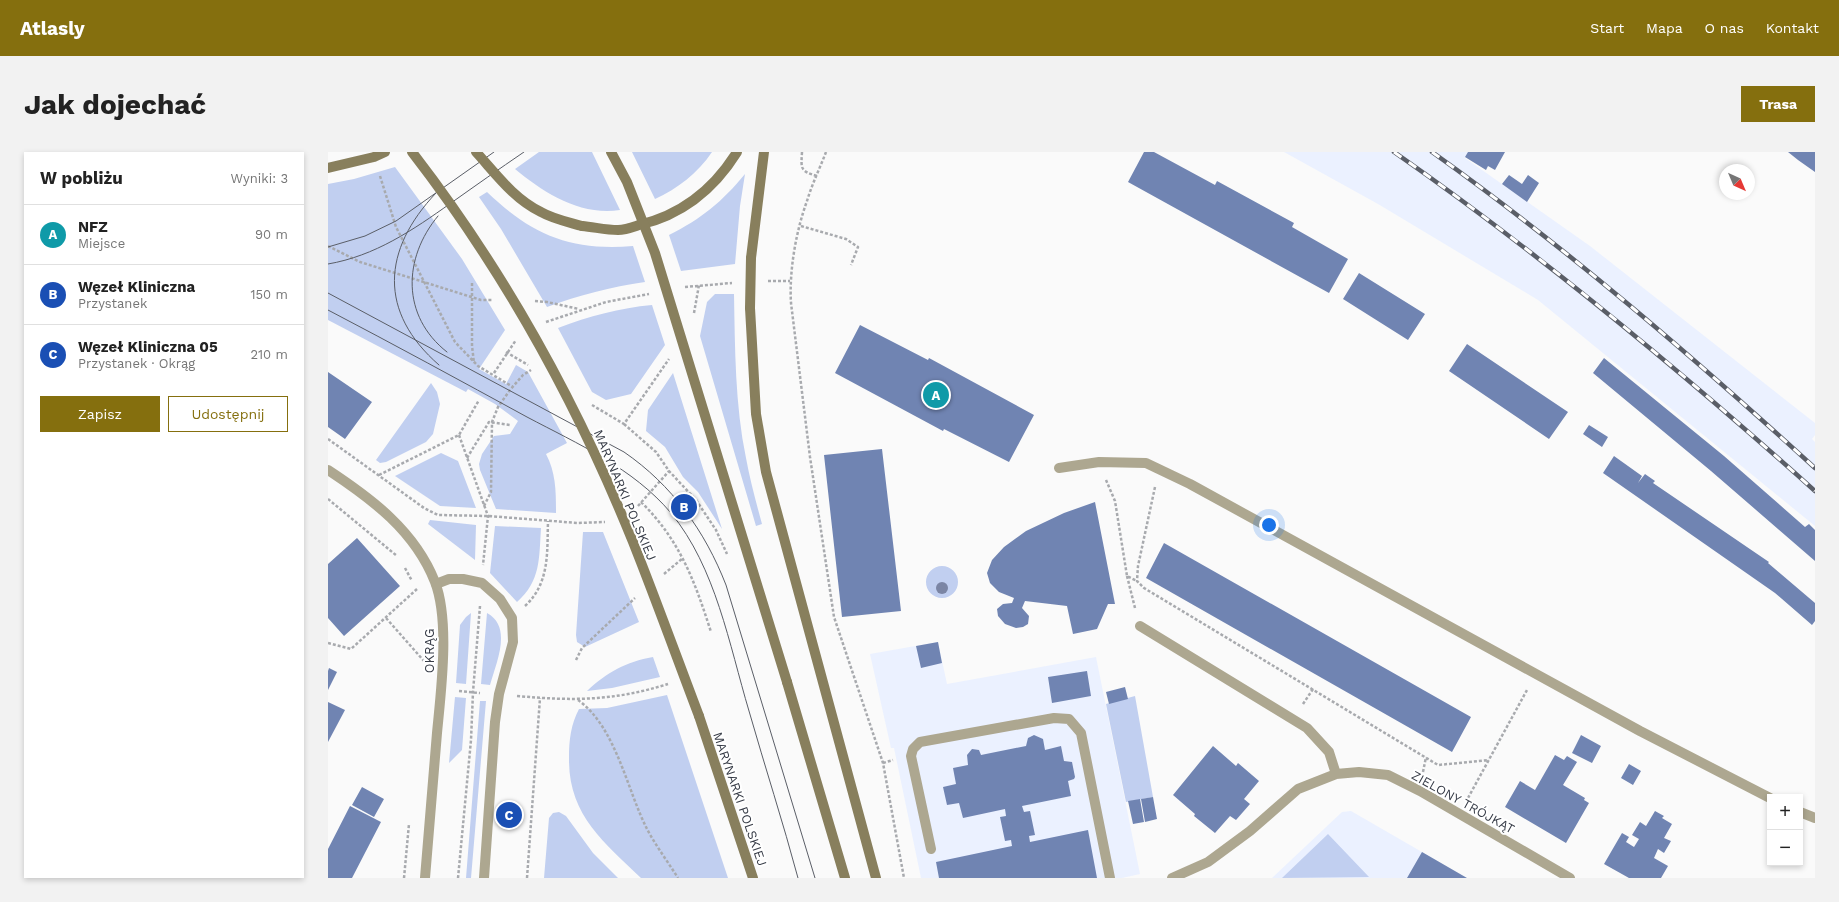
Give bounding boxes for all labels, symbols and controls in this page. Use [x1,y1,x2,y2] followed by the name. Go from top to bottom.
[20,17,85,40] text: Atlasly
[1590,20,1624,36] text: Start
[1646,20,1683,36] text: Mapa
[1705,20,1744,36] text: O nas
[1766,20,1819,36] text: Kontakt
[1741,86,1815,122] button: Trasa
[24,88,206,121] text: Jak dojechać
[1719,164,1755,200] north arrow
[40,168,123,188] text: W pobliżu
[231,171,288,186] text: Wyniki: 3
[78,218,108,236] text: NFZ
[49,227,57,242] text: A
[255,227,288,242] text: 90 m
[78,236,125,251] text: Miejsce
[78,278,195,296] text: Węzeł Kliniczna
[49,287,57,302] text: B
[250,287,288,302] text: 150 m
[78,296,147,311] text: Przystanek
[78,338,218,356] text: Węzeł Kliniczna 05
[49,347,57,362] text: C
[250,347,288,362] text: 210 m
[78,356,195,371] text: Przystanek · Okrąg
[923,380,949,410] pin: A
[40,396,160,432] button: Zapisz
[168,396,288,432] button: Udostępnij
[591,427,659,563] street label: MARYNARKI POLSKIEJ
[671,492,697,522] pin: B
[1259,515,1279,535] your location
[422,629,437,673] street label: OKRĄG
[710,730,770,868] street label: MARYNARKI POLSKIEJ
[1409,767,1518,837] street label: ZIELONY TRÓJKĄT
[1767,794,1803,866] map controls
[1767,794,1803,830] button: +
[496,800,522,830] pin: C
[1767,830,1803,866] button: −

